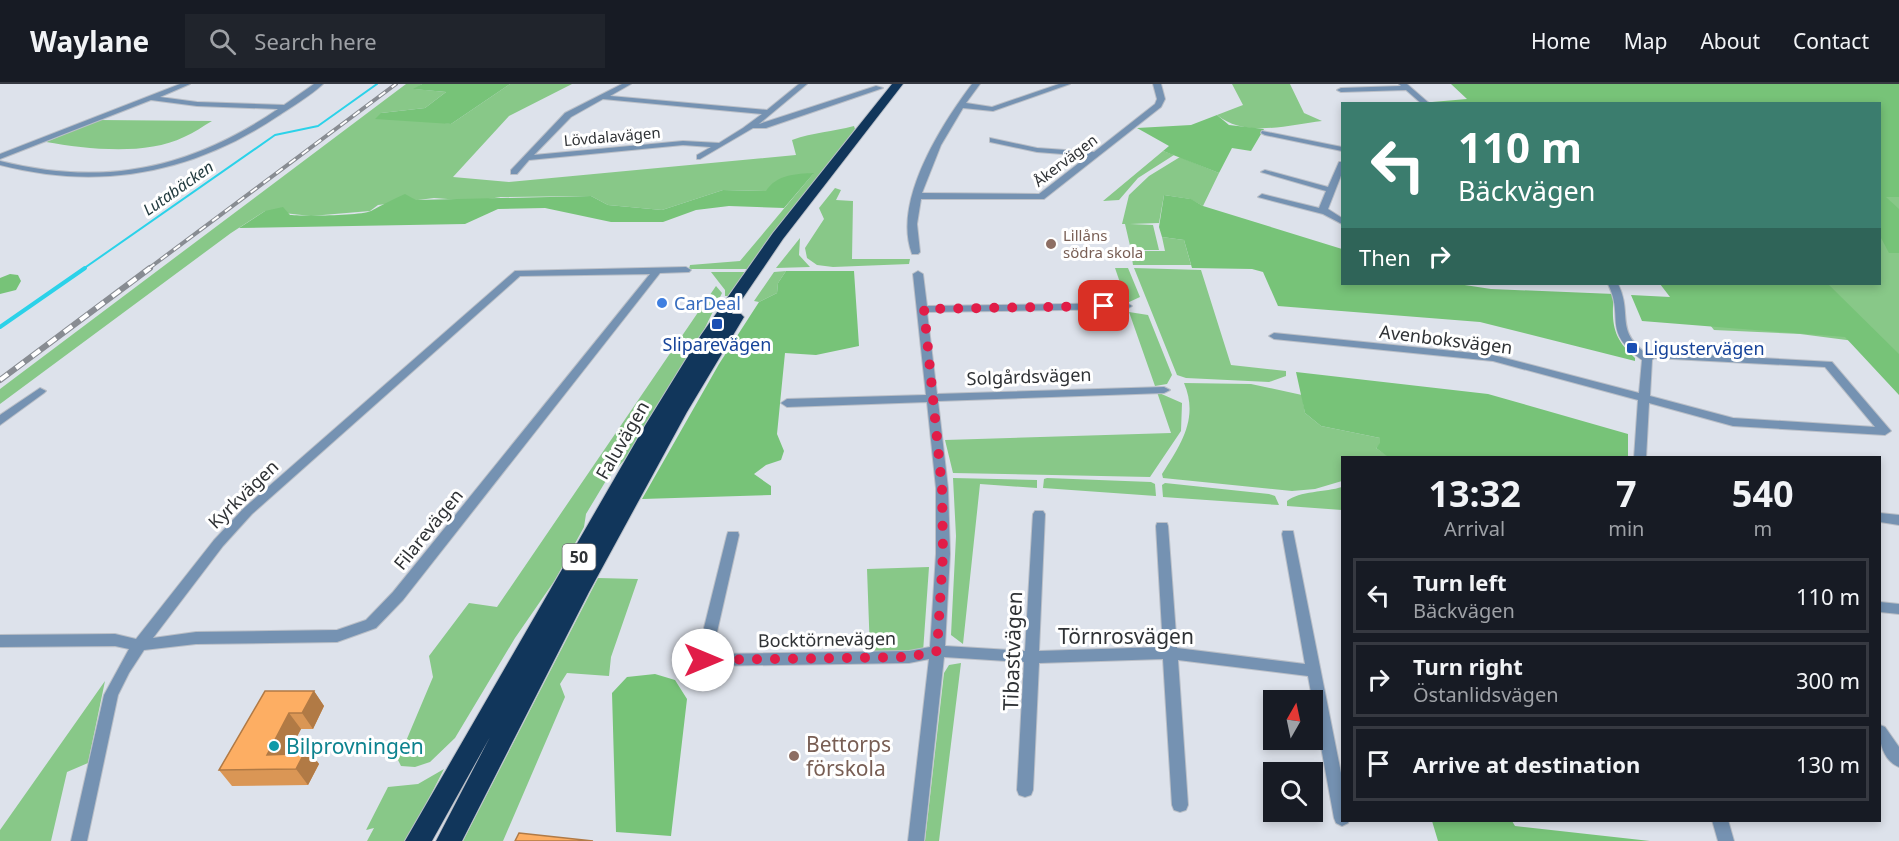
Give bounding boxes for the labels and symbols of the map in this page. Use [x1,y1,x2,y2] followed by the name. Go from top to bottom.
[563,122,661,150] street label: Lövdalavägen
[1029,129,1101,191] street label: Åkervägen
[138,156,218,220] water label: Lutabäcken
[1063,225,1143,262] place label: Lillåns södra skola
[1044,237,1058,251] marker: Lillåns södra skola
[1078,280,1129,331] pin
[674,291,741,315] place label: CarDeal
[655,296,669,310] marker: CarDeal
[710,317,724,331] marker: Sliparevägen
[1378,319,1514,359] street label: Avenboksvägen
[663,332,771,356] place label: Sliparevägen
[1644,336,1765,360] place label: Ligustervägen
[1625,341,1639,355] marker: Ligustervägen
[966,362,1092,390] street label: Solgårdsvägen
[590,396,654,484] street label: Faluvägen
[203,454,283,534] street label: Kyrkvägen
[388,484,468,574] street label: Filarevägen
[562,544,596,570] road number: 50
[996,591,1028,711] street label: Tibastvägen
[1058,622,1194,650] street label: Törnrosvägen
[758,626,896,652] street label: Bocktörnevägen
[671,628,735,692] position arrow
[1263,690,1323,750] north arrow
[806,730,891,782] place label: Bettorps förskola
[286,732,424,760] place label: Bilprovningen
[267,739,281,753] marker: Bilprovningen
[787,749,801,763] marker: Bettorps förskola

